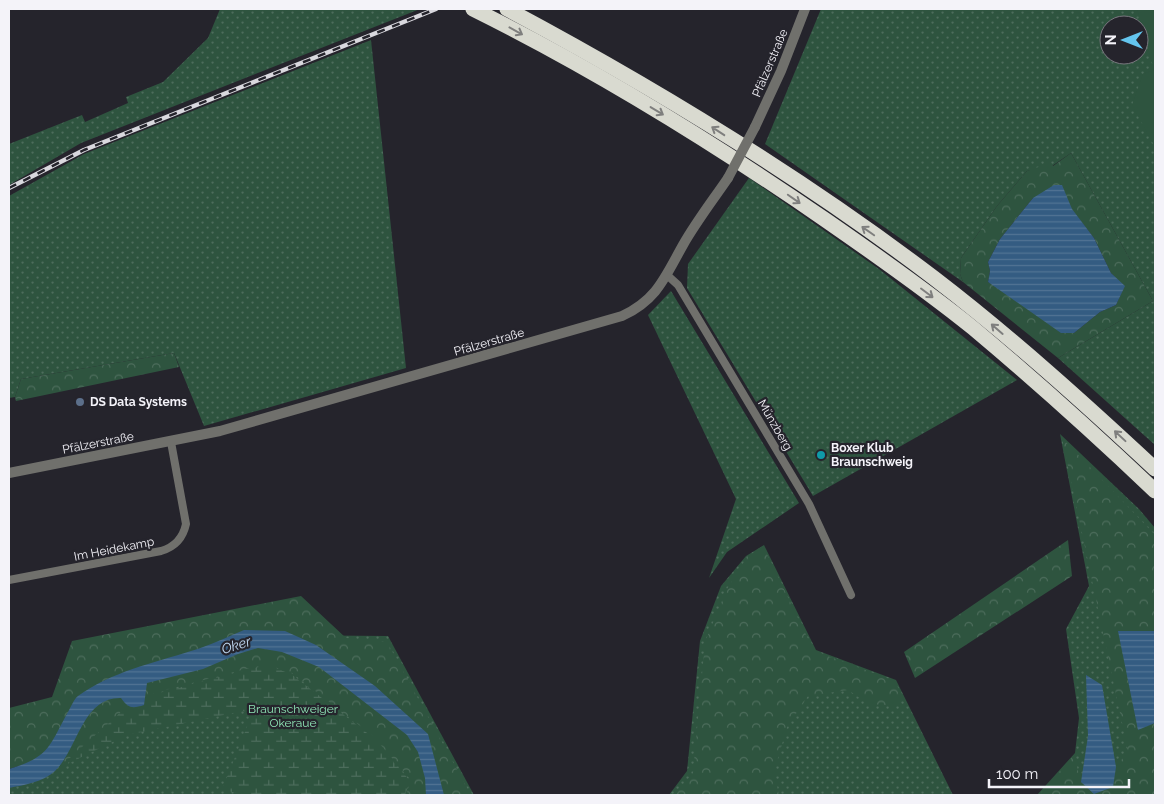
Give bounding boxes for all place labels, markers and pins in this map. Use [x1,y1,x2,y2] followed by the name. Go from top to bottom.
[90,395,187,409] place label: DS Data Systems
[74,396,86,408] marker: DS Data Systems
[831,441,913,469] place label: Boxer Klub Braunschweig
[815,449,827,461] marker: Boxer Klub Braunschweig

